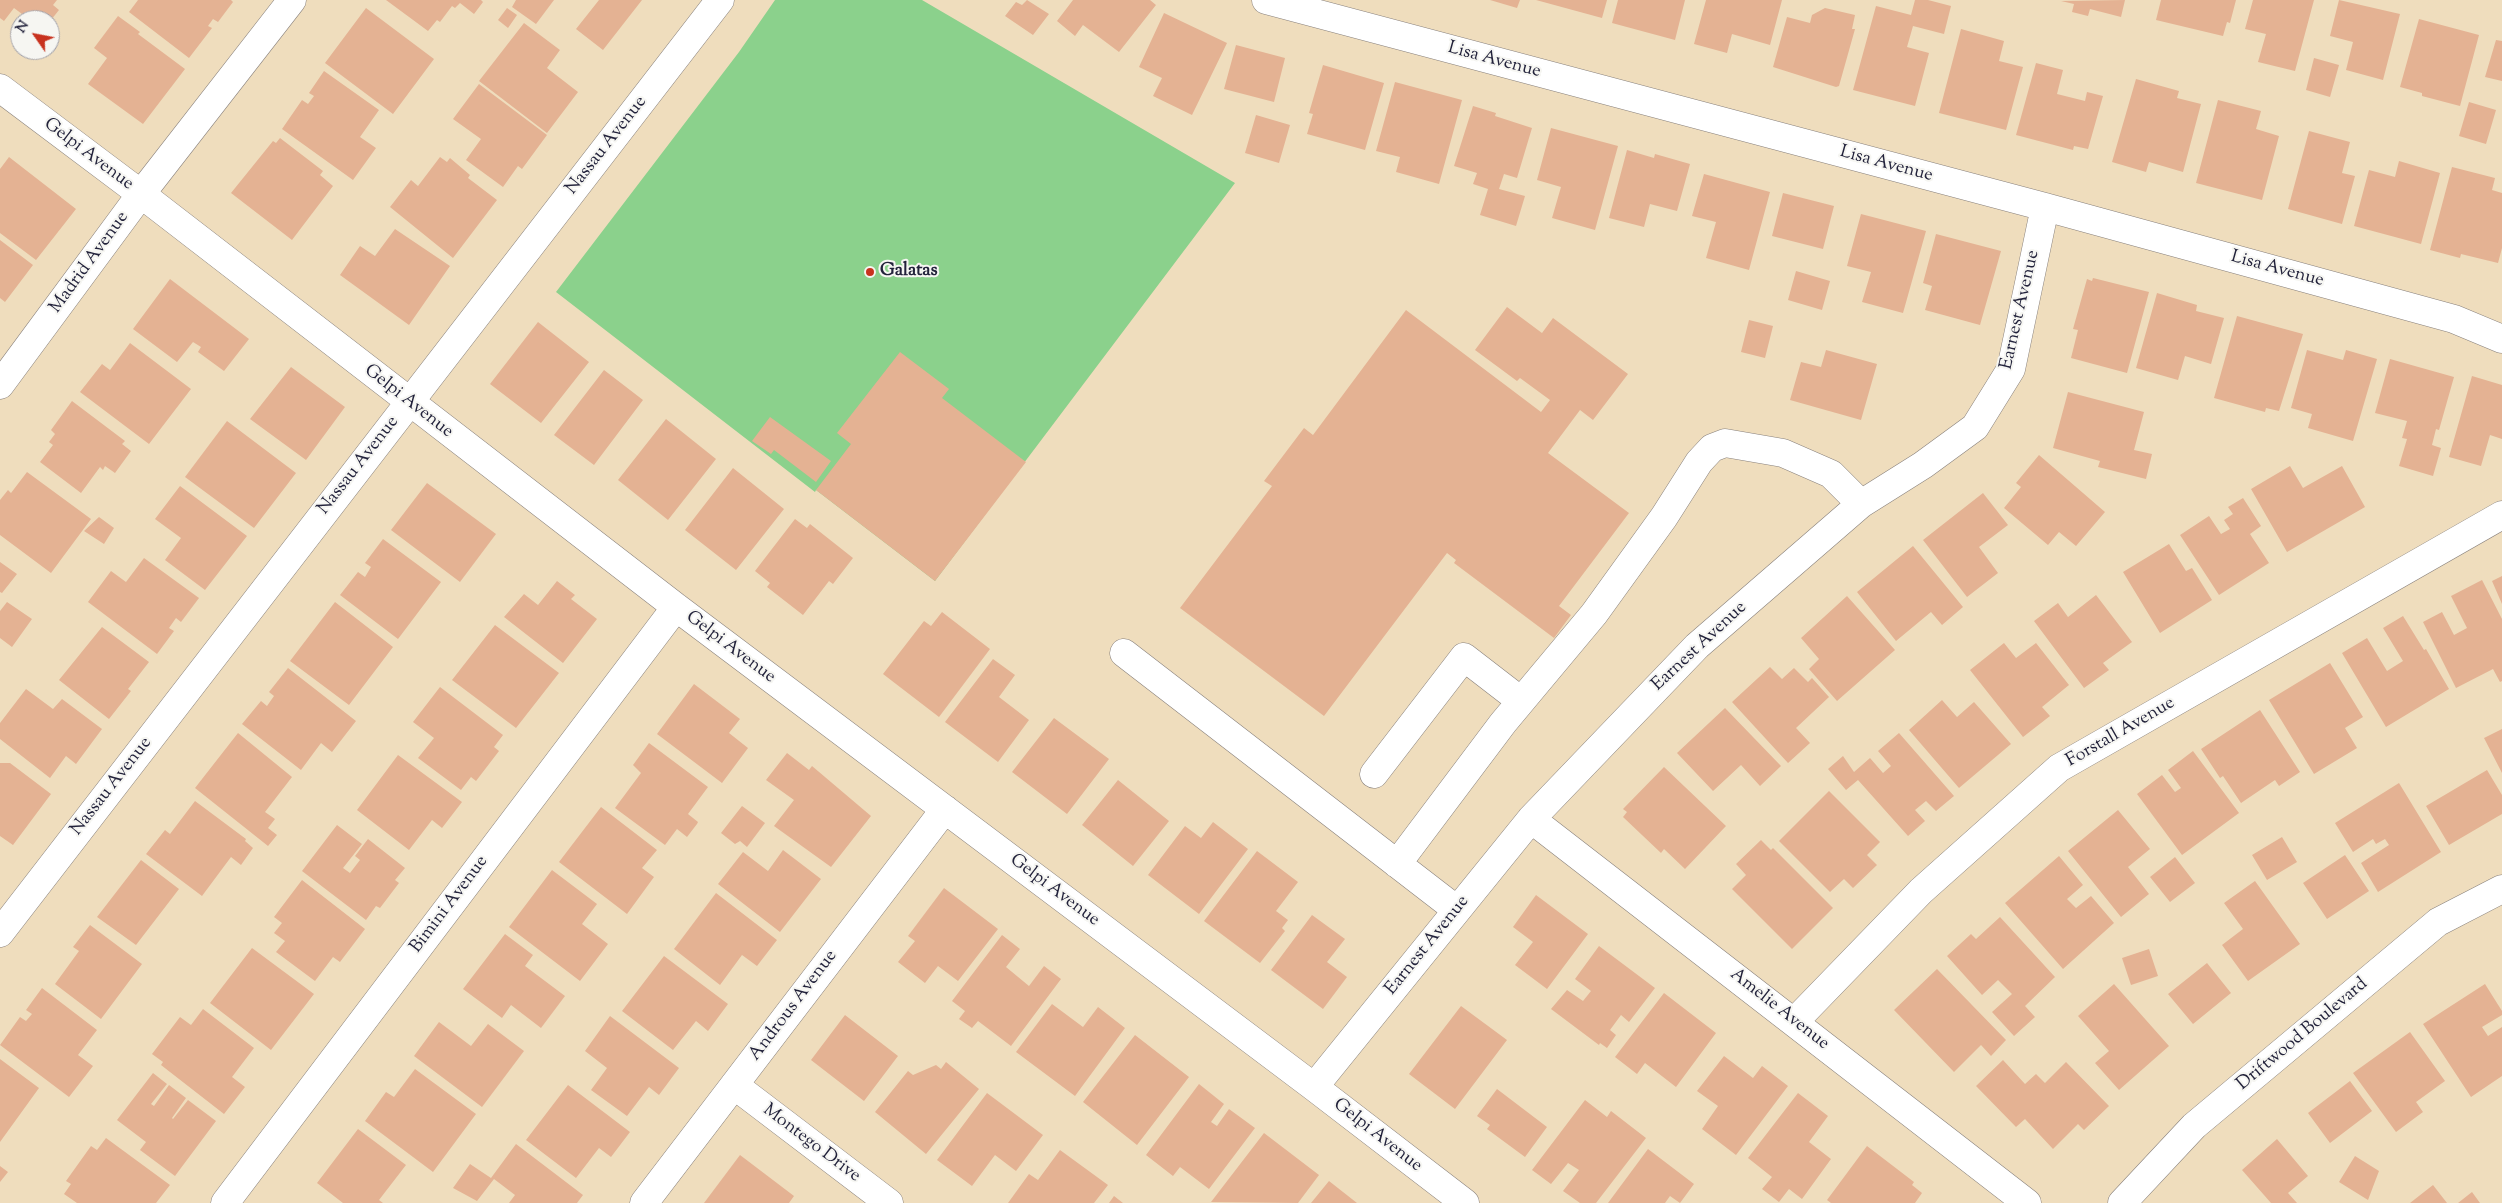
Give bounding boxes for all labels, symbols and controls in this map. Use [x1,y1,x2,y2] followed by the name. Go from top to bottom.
[10,10,60,60] north arrow
[12,17,35,38] text: N
[1445,38,1543,84] street label: Lisa Avenue
[562,92,652,200] street label: Nassau Avenue
[39,114,137,196] street label: Gelpi Avenue
[1837,142,1935,188] street label: Lisa Avenue
[46,208,134,318] street label: Madrid Avenue
[2228,247,2326,293] street label: Lisa Avenue
[1997,248,2045,372] street label: Earnest Avenue
[880,261,938,283] place label: Galatas
[864,266,876,278] marker: Galatas
[359,361,457,443] street label: Gelpi Avenue
[314,412,404,520] street label: Nassau Avenue
[1648,598,1752,696] street label: Earnest Avenue
[681,607,779,689] street label: Gelpi Avenue
[2063,693,2179,773] street label: Forstall Avenue
[67,733,157,841] street label: Nassau Avenue
[1005,850,1103,932] street label: Gelpi Avenue
[406,852,494,958] street label: Bimini Avenue
[1381,892,1475,1000] street label: Earnest Avenue
[745,946,843,1066] street label: Androus Avenue
[1725,965,1833,1055] street label: Amelie Avenue
[2233,974,2373,1096] street label: Driftwood Boulevard
[1328,1095,1426,1177] street label: Gelpi Avenue
[758,1100,864,1188] street label: Montego Drive

